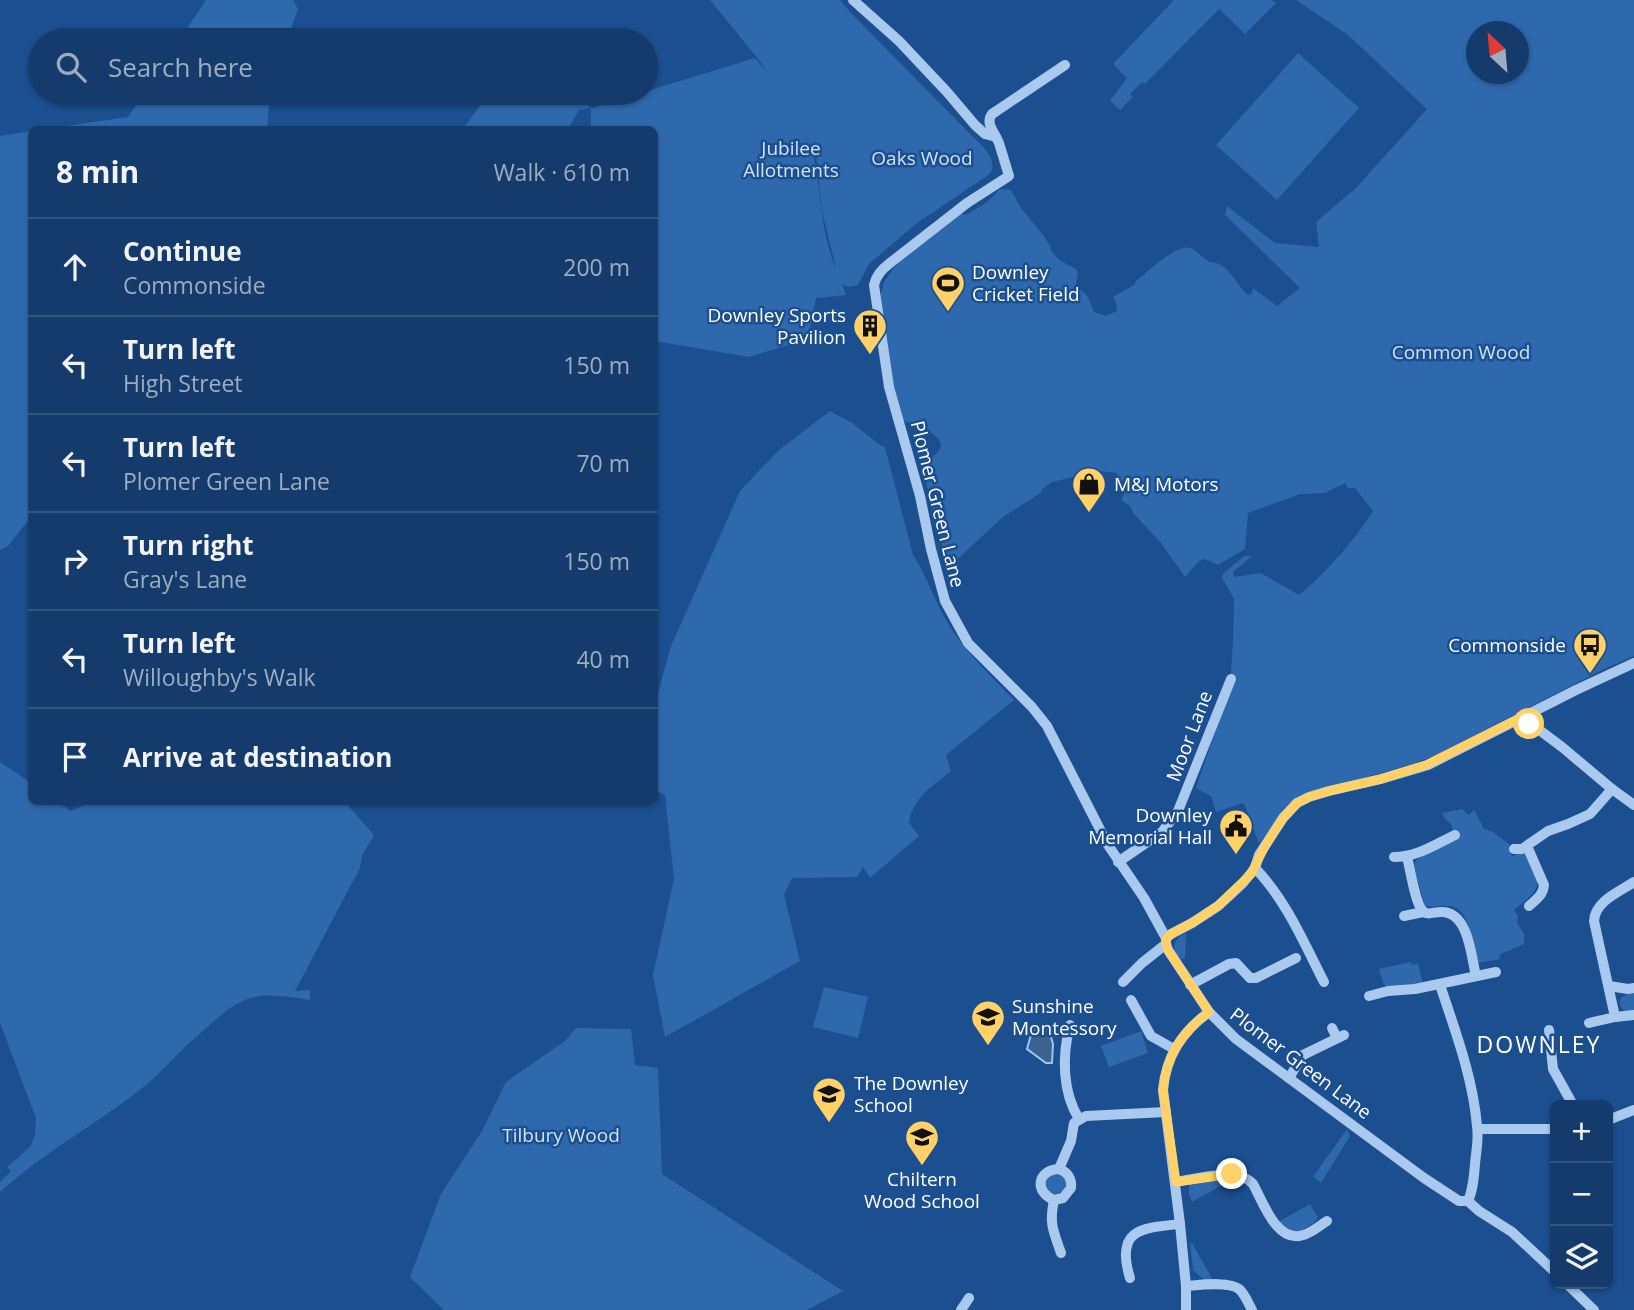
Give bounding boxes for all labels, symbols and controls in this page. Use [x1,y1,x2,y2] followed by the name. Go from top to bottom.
[1466,21,1529,84] north arrow
[28,28,658,105] search box
[52,48,90,86] icon: search
[108,49,253,85] text: Search here
[743,135,839,183] park label: Jubilee Allotments
[871,145,973,171] park label: Oaks Wood
[56,151,139,192] text: 8 min
[493,156,630,188] text: Walk · 610 m
[123,233,242,269] text: Continue
[56,248,94,286] icon: ahead
[563,251,630,283] text: 200 m
[972,259,1080,307] place label: Downley Cricket Field
[929,264,967,313] sports icon: Downley Cricket Field
[123,269,266,301] text: Commonside
[707,302,846,350] place label: Downley Sports Pavilion
[851,307,889,356] building icon: Downley Sports Pavilion
[123,331,235,367] text: Turn left
[1392,339,1530,365] park label: Common Wood
[56,346,94,384] icon: left
[563,349,630,381] text: 150 m
[123,367,243,399] text: High Street
[905,418,971,590] street label: Plomer Green Lane
[123,429,235,465] text: Turn left
[56,444,94,482] icon: left
[576,447,630,479] text: 70 m
[123,465,330,497] text: Plomer Green Lane
[1070,465,1108,514] shop icon: M&J Motors
[1114,471,1219,497] place label: M&J Motors
[123,527,254,563] text: Turn right
[56,542,94,580] icon: right
[563,545,630,577] text: 150 m
[123,563,247,595] text: Gray's Lane
[123,625,235,661] text: Turn left
[1571,626,1609,675] bus stop icon: Commonside
[1448,632,1566,658] place label: Commonside
[56,640,94,678] icon: left
[576,643,630,675] text: 40 m
[123,661,316,693] text: Willoughby's Walk
[1160,687,1218,785] street label: Moor Lane
[1513,708,1544,739] route start
[56,738,94,776] icon: arrive
[123,739,392,775] text: Arrive at destination
[1088,802,1212,850] place label: Downley Memorial Hall
[1217,807,1255,856] public building icon: Downley Memorial Hall
[1012,993,1117,1041] place label: Sunshine Montessory
[969,998,1007,1047] school or university icon: Sunshine Montessory
[1225,1001,1377,1125] street label: Plomer Green Lane
[1477,1028,1601,1060] district label: DOWNLEY
[854,1070,969,1118] place label: The Downley School
[810,1075,848,1124] school or university icon: The Downley School
[1550,1100,1613,1289] map controls
[1550,1100,1613,1163] button: +
[903,1118,941,1167] school or university icon: Chiltern Wood School
[502,1122,620,1148] park label: Tilbury Wood
[1216,1158,1247,1189] route end
[1550,1163,1613,1226] button: −
[864,1166,980,1214] place label: Chiltern Wood School
[1550,1226,1613,1289] button: layers

